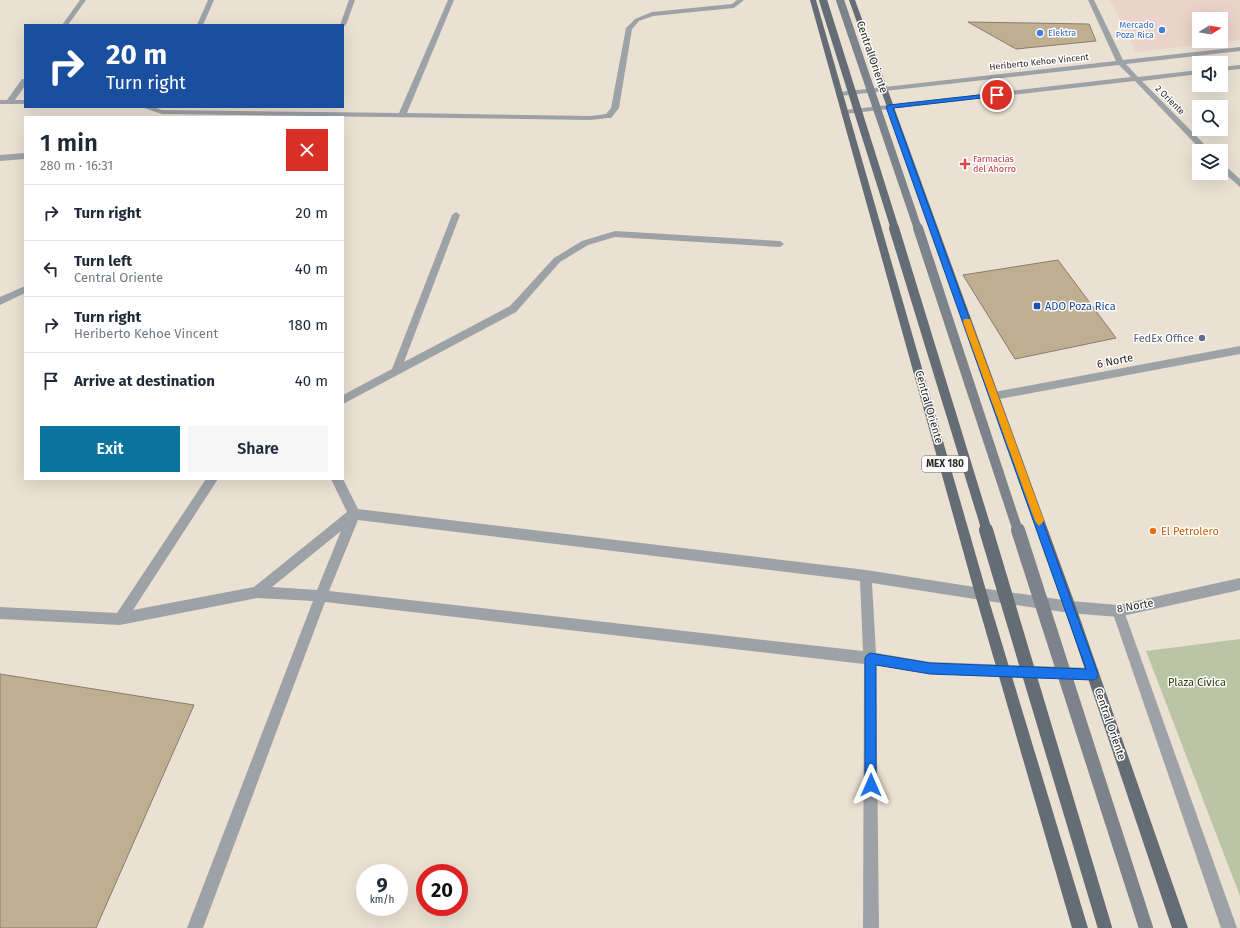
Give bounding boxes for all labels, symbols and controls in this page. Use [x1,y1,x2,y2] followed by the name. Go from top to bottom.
[1192,12,1228,48] north arrow
[1192,12,1228,180] map controls
[854,19,890,95] street label: Central Oriente
[1116,20,1154,40] place label: Mercado Poza Rica
[1157,25,1167,35] marker: Mercado Poza Rica
[1035,28,1045,38] marker: Elektra
[1048,28,1076,38] place label: Elektra
[106,38,167,71] text: 20 m
[40,40,92,92] icon: right
[989,52,1090,72] street label: Heriberto Kehoe Vincent
[1192,56,1228,92] button: sound
[106,72,186,94] text: Turn right
[980,78,1014,112] pin
[1153,83,1187,117] street label: 2 Oriente
[986,84,1008,106] icon: arrive
[1192,100,1228,136] button: search
[40,129,98,157] text: 1 min
[286,129,328,171] button: close
[1192,144,1228,180] button: layers
[973,154,1016,174] place label: Farmacias del Ahorro
[40,158,113,173] text: 280 m · 16:31
[960,159,970,169] marker: Farmacias del Ahorro
[40,202,62,224] icon: right
[74,204,141,222] text: Turn right
[295,204,328,222] text: 20 m
[74,252,132,270] text: Turn left
[40,258,62,280] icon: left
[295,260,328,278] text: 40 m
[74,270,163,285] text: Central Oriente
[1045,300,1116,313] place label: ADO Poza Rica
[1032,301,1042,311] marker: ADO Poza Rica
[74,308,141,326] text: Turn right
[40,314,62,336] icon: right
[288,316,328,334] text: 180 m
[74,326,218,341] text: Heriberto Kehoe Vincent
[1134,332,1194,345] place label: FedEx Office
[1197,333,1207,343] marker: FedEx Office
[1096,351,1134,371] street label: 6 Norte
[912,369,946,445] street label: Central Oriente
[40,370,62,392] icon: arrive
[74,372,215,390] text: Arrive at destination
[295,372,328,390] text: 40 m
[40,426,180,472] button: Exit
[188,426,328,472] button: Share
[922,456,968,472] road number: MEX 180
[1161,525,1219,538] place label: El Petrolero
[1148,526,1158,536] marker: El Petrolero
[1116,596,1154,616] street label: 8 Norte
[1168,676,1226,689] park label: Plaza Cívica
[1092,686,1128,762] street label: Central Oriente
[850,764,892,806] position arrow
[416,864,468,916] speed limit sign: 20
[376,873,388,897] text: 9
[370,894,394,906] text: km/h

